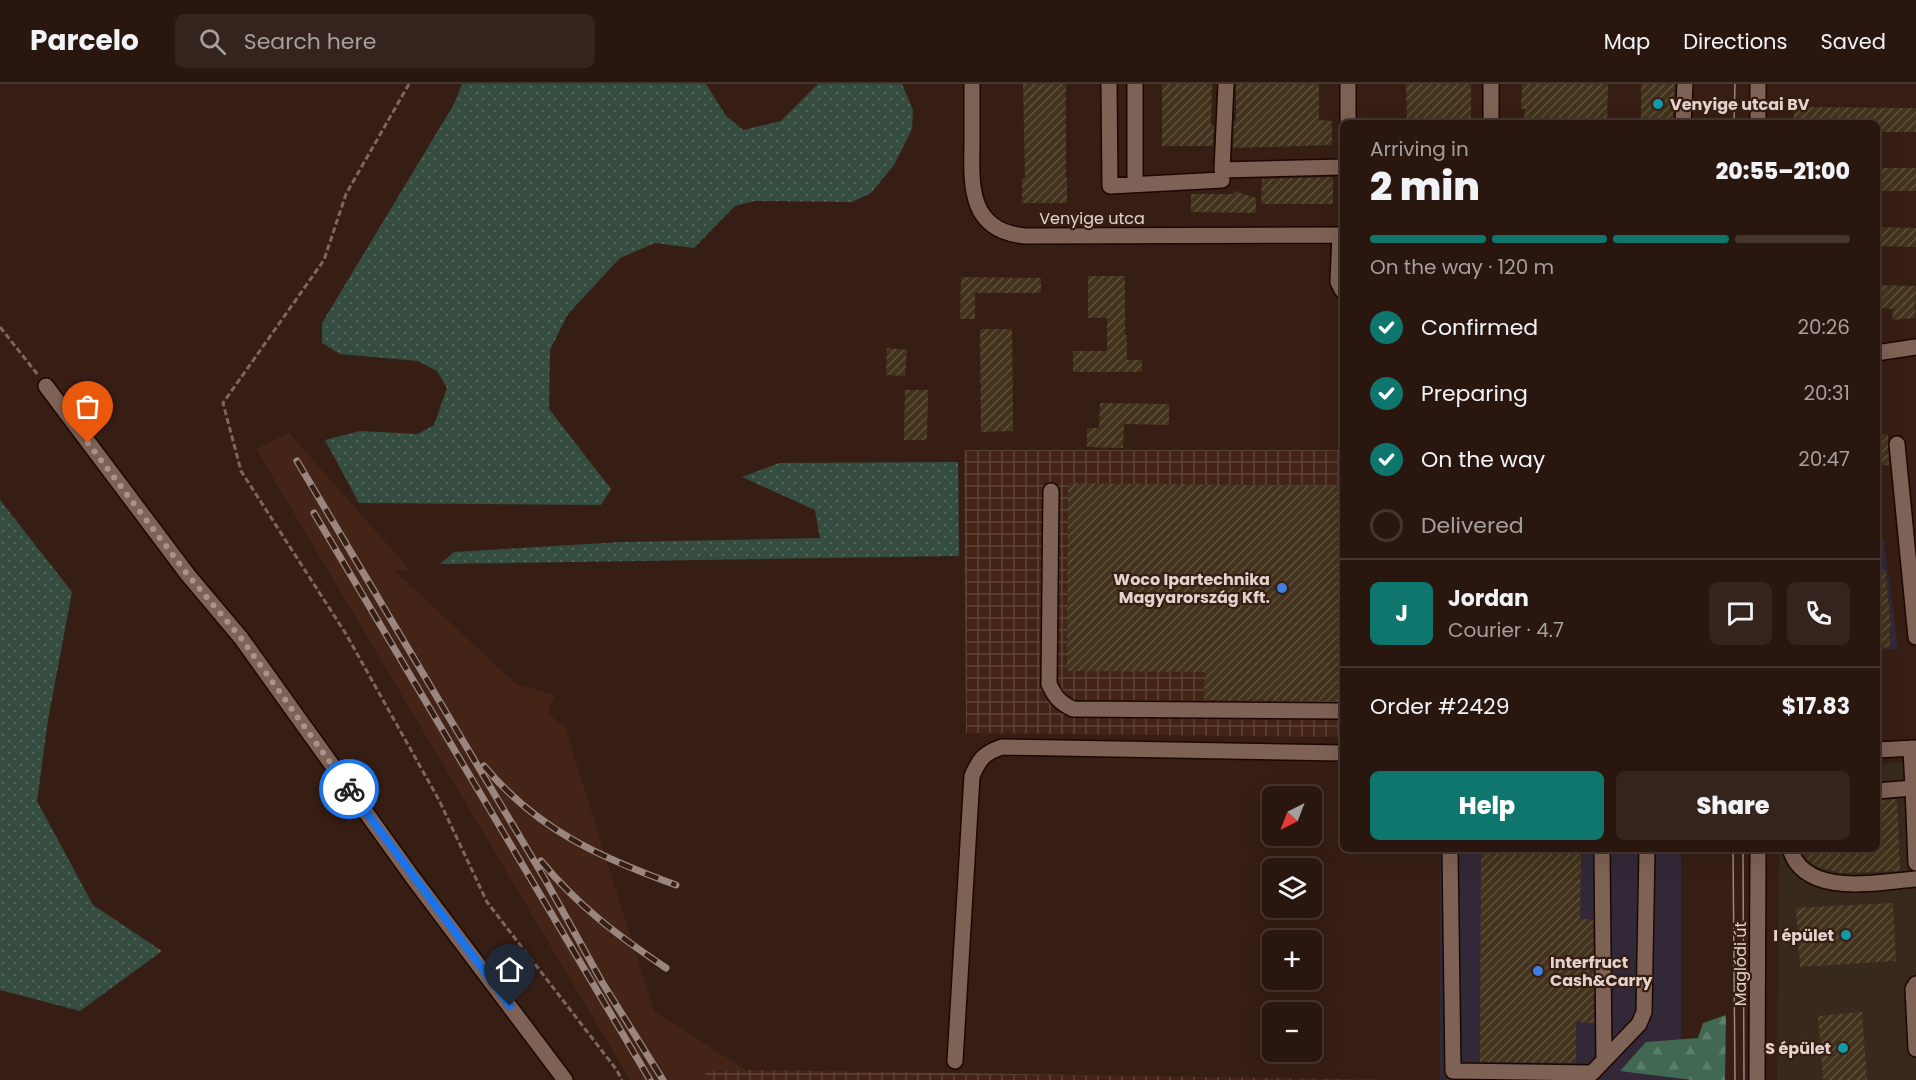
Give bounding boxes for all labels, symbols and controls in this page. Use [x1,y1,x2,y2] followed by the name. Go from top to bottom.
[175,14,595,68] search box
[30,21,139,60] text: Parcelo
[196,25,229,58] icon: search
[244,26,376,57] text: Search here
[1604,27,1650,56] text: Map
[1683,27,1787,56] text: Directions
[1820,27,1886,56] text: Saved
[1670,93,1810,116] place label: Venyige utcai BV
[1651,97,1665,111] marker: Venyige utcai BV
[1370,135,1469,163] text: Arriving in
[1716,156,1850,187] text: 20:55–21:00
[1370,159,1480,214] text: 2 min
[1039,207,1145,230] street label: Venyige utca
[1370,253,1554,281] text: On the way · 120 m
[1370,311,1403,344] icon: check
[1421,312,1538,343] text: Confirmed
[1797,313,1850,341] text: 20:26
[1370,377,1403,410] icon: check
[1421,378,1528,409] text: Preparing
[1804,379,1850,407] text: 20:31
[62,381,113,443] pin
[71,390,104,423] icon: bag
[1370,443,1403,476] icon: check
[1421,444,1545,475] text: On the way
[1798,445,1850,473] text: 20:47
[1421,510,1524,541] text: Delivered
[1113,568,1270,609] place label: Woco Ipartechnika Magyarország Kft.
[1275,581,1289,595] marker: Woco Ipartechnika Magyarország Kft.
[1709,582,1772,645] button: chat
[1787,582,1850,645] button: phone
[1448,583,1529,614] text: Jordan
[1395,598,1408,629] text: J
[1448,616,1564,644] text: Courier · 4.7
[1370,691,1510,722] text: Order #2429
[1782,691,1850,722] text: $17.83
[319,759,379,819] courier
[1370,771,1604,840] button: Help
[1616,771,1850,840] button: Share
[333,773,366,806] icon: bike
[1262,786,1322,846] north arrow
[1262,786,1322,1062] map controls
[1262,858,1322,918] button: layers
[1729,921,1752,1006] street label: Maglódi út
[1773,924,1834,947] place label: I épület
[1839,928,1853,942] marker: I épület
[1262,930,1322,990] button: +
[484,944,535,1006] pin
[1550,951,1653,992] place label: Interfruct Cash&Carry
[493,953,526,986] icon: home
[1531,964,1545,978] marker: Interfruct Cash&Carry
[1262,1002,1322,1062] button: −
[1765,1037,1831,1060] place label: S épület
[1836,1041,1850,1055] marker: S épület

